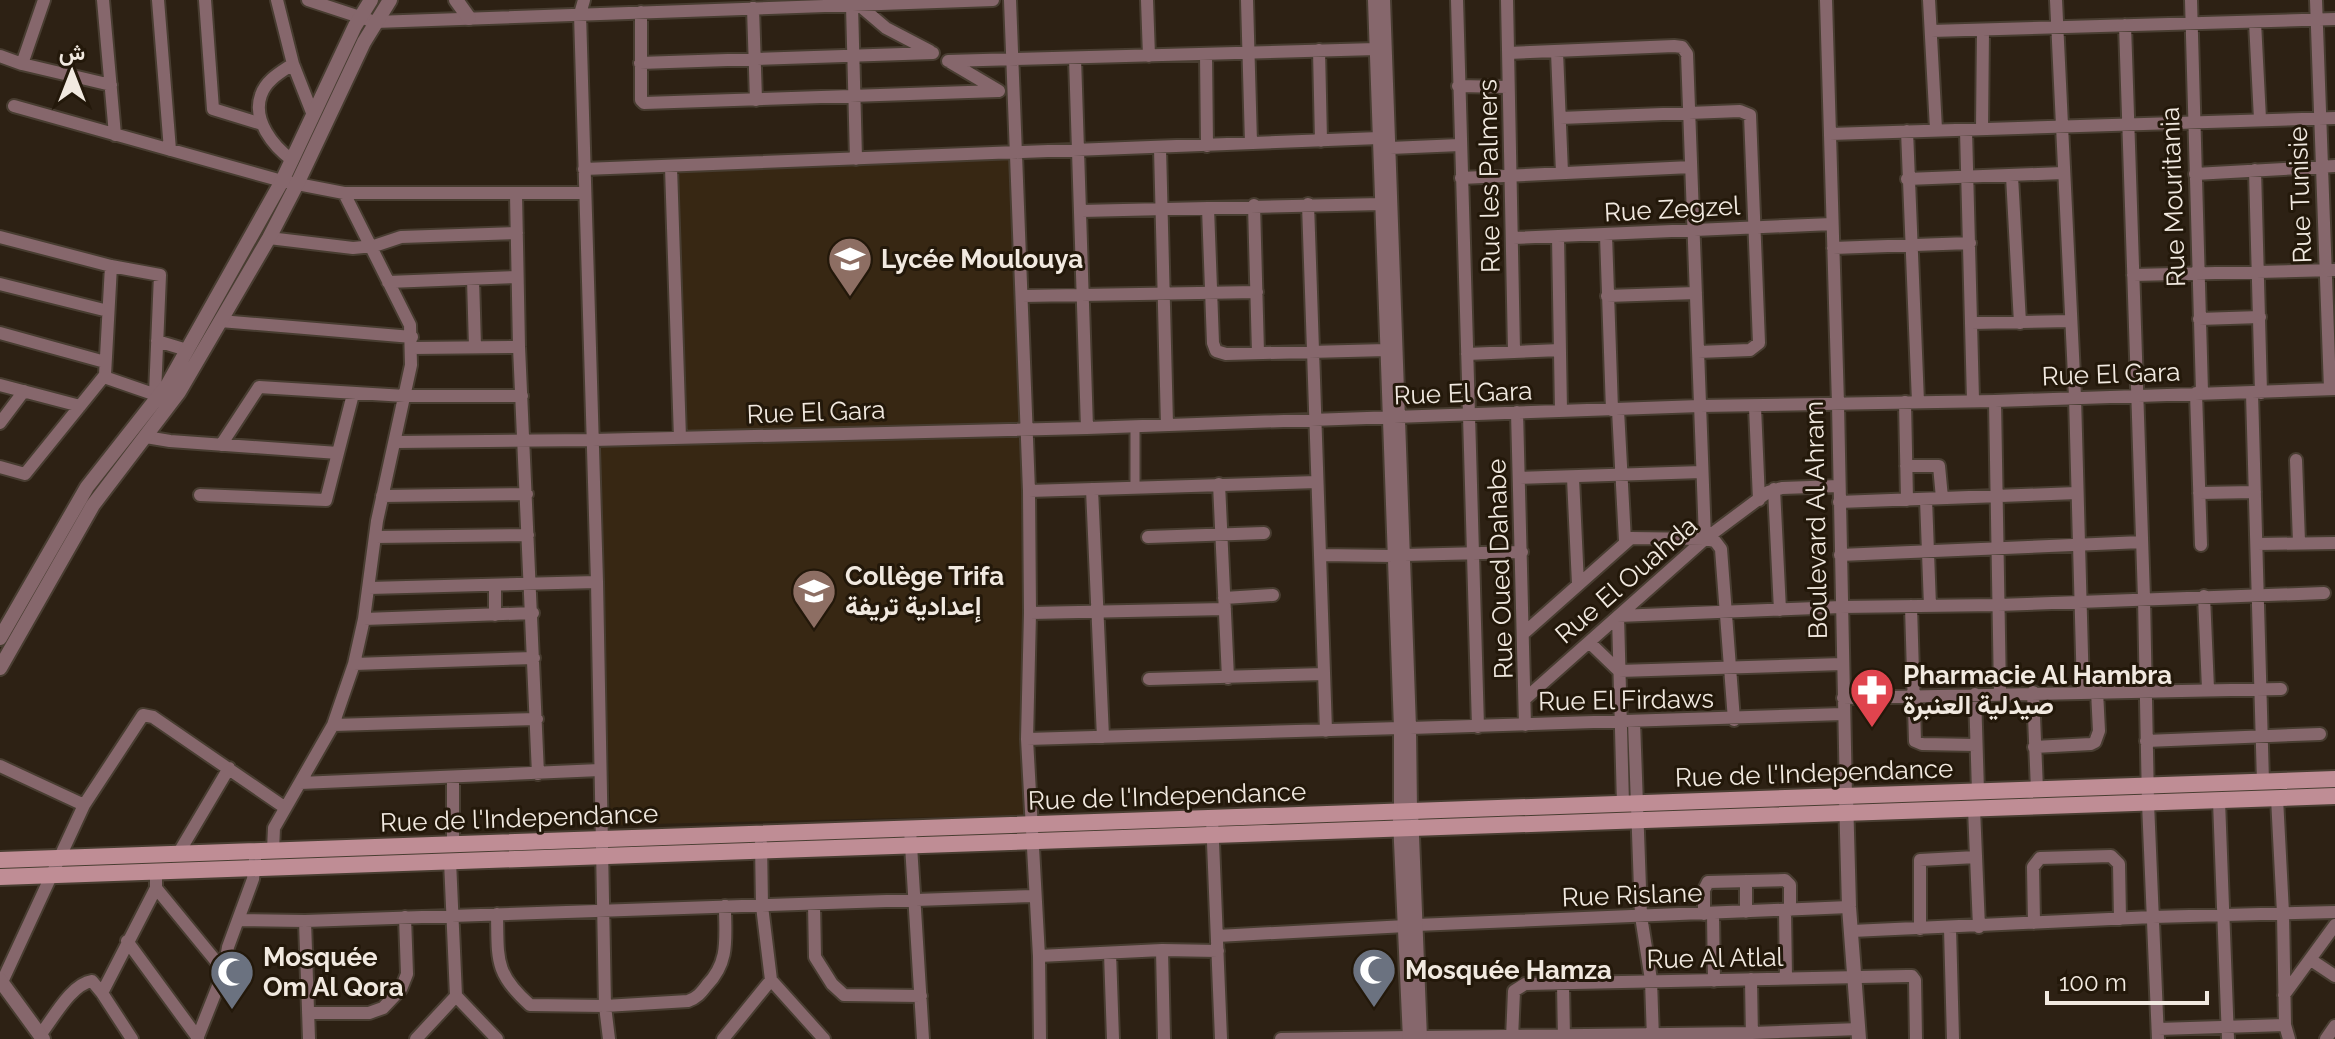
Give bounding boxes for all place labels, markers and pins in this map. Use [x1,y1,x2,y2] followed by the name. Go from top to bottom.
[826,235,874,298] school or university icon: Lycée Moulouya
[881,244,1083,274] place label: Lycée Moulouya
[845,561,1004,623] place label: Collège Trifa إعدادية تريفة
[790,567,838,630] school or university icon: Collège Trifa إعدادية تريفة
[1903,660,2172,721] place label: Pharmacie Al Hambra صيدلية العنبرة
[1848,666,1896,729] pharmacy icon: Pharmacie Al Hambra صيدلية العنبرة
[263,942,404,1002] place label: Mosquée Om Al Qora
[1350,946,1398,1009] mosque icon: Mosquée Hamza
[208,948,256,1011] mosque icon: Mosquée Om Al Qora
[1405,955,1612,985] place label: Mosquée Hamza

